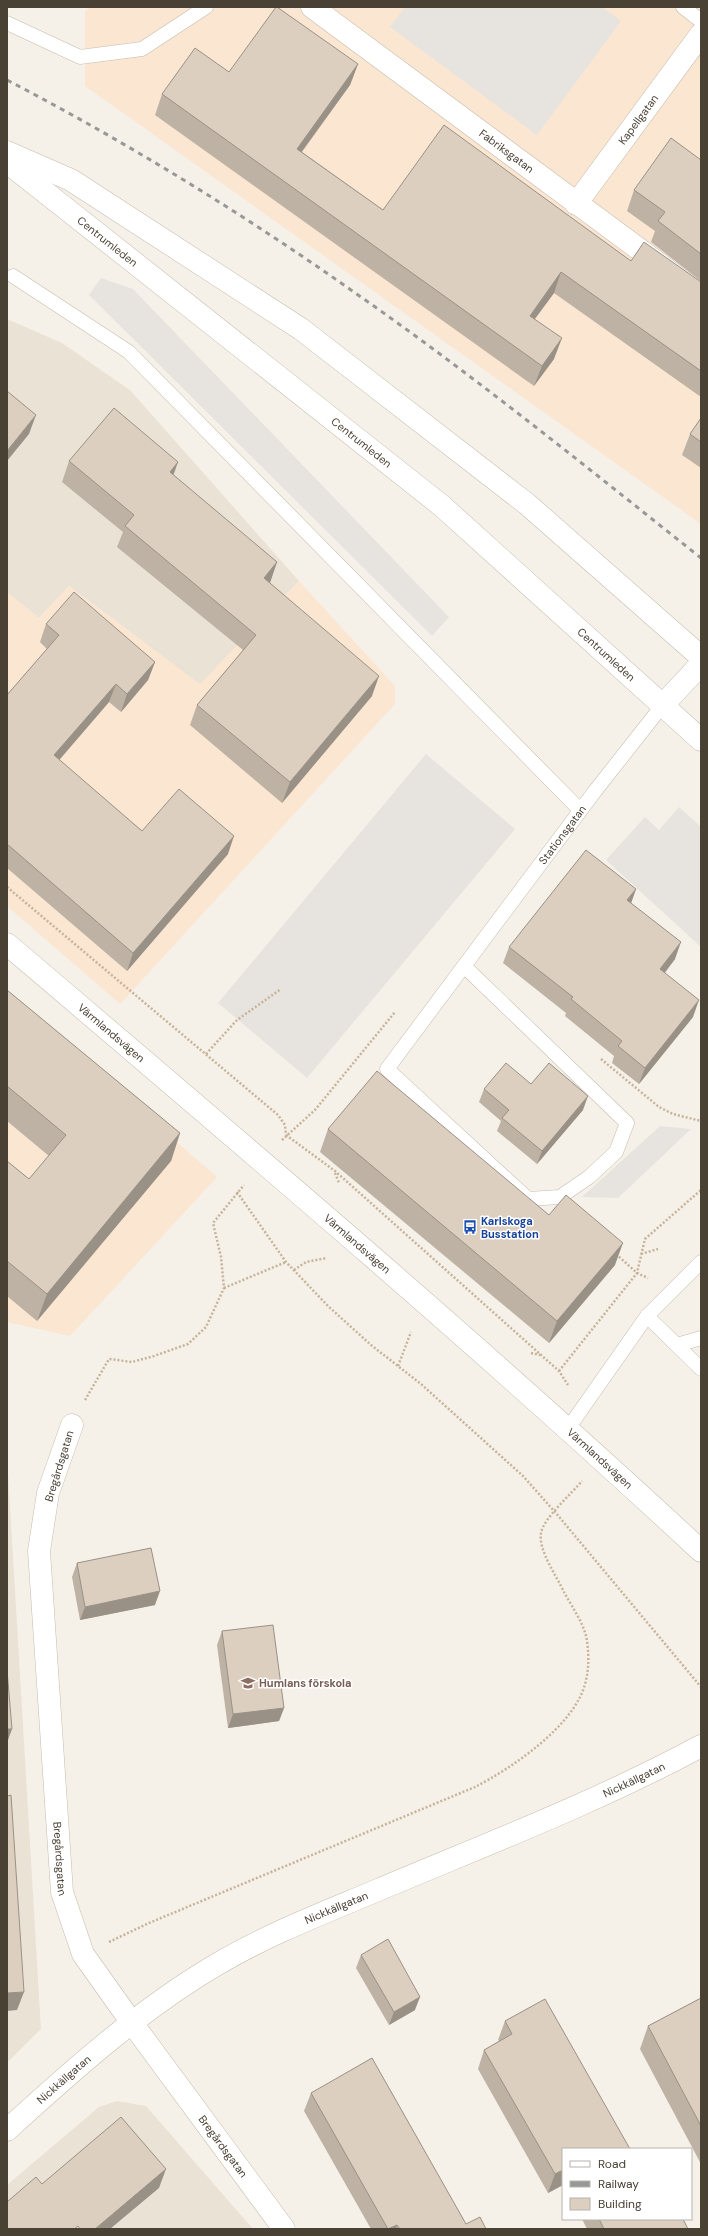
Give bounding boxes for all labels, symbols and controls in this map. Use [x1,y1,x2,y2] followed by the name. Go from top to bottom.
[615,92,661,147] street label: Kapellgatan
[476,126,537,176] street label: Fabriksgatan
[74,213,140,270] street label: Centrumleden
[328,414,395,471] street label: Centrumleden
[574,625,638,684] street label: Centrumleden
[536,802,589,867] street label: Stationsgatan
[75,1000,148,1065] street label: Värmlandsvägen
[321,1211,393,1276] street label: Värmlandsvägen
[481,1214,539,1241] place label: Karlskoga Busstation
[462,1219,478,1235] bus stop icon: Karlskoga Busstation
[564,1425,636,1492] street label: Värmlandsvägen
[42,1429,76,1503] street label: Bregårdsgatan
[240,1675,256,1691] school or university icon: Humlans förskola
[259,1676,352,1690] place label: Humlans förskola
[601,1759,667,1801] street label: Nickkällgatan
[50,1821,70,1897] street label: Bregårdsgatan
[302,1888,370,1927] street label: Nickkällgatan
[34,2052,94,2107] street label: Nickkällgatan
[196,2113,251,2180] street label: Bregårdsgatan
[562,2148,692,2220] legend
[598,2156,626,2172] text: Road
[598,2176,639,2192] text: Railway
[598,2196,642,2212] text: Building

